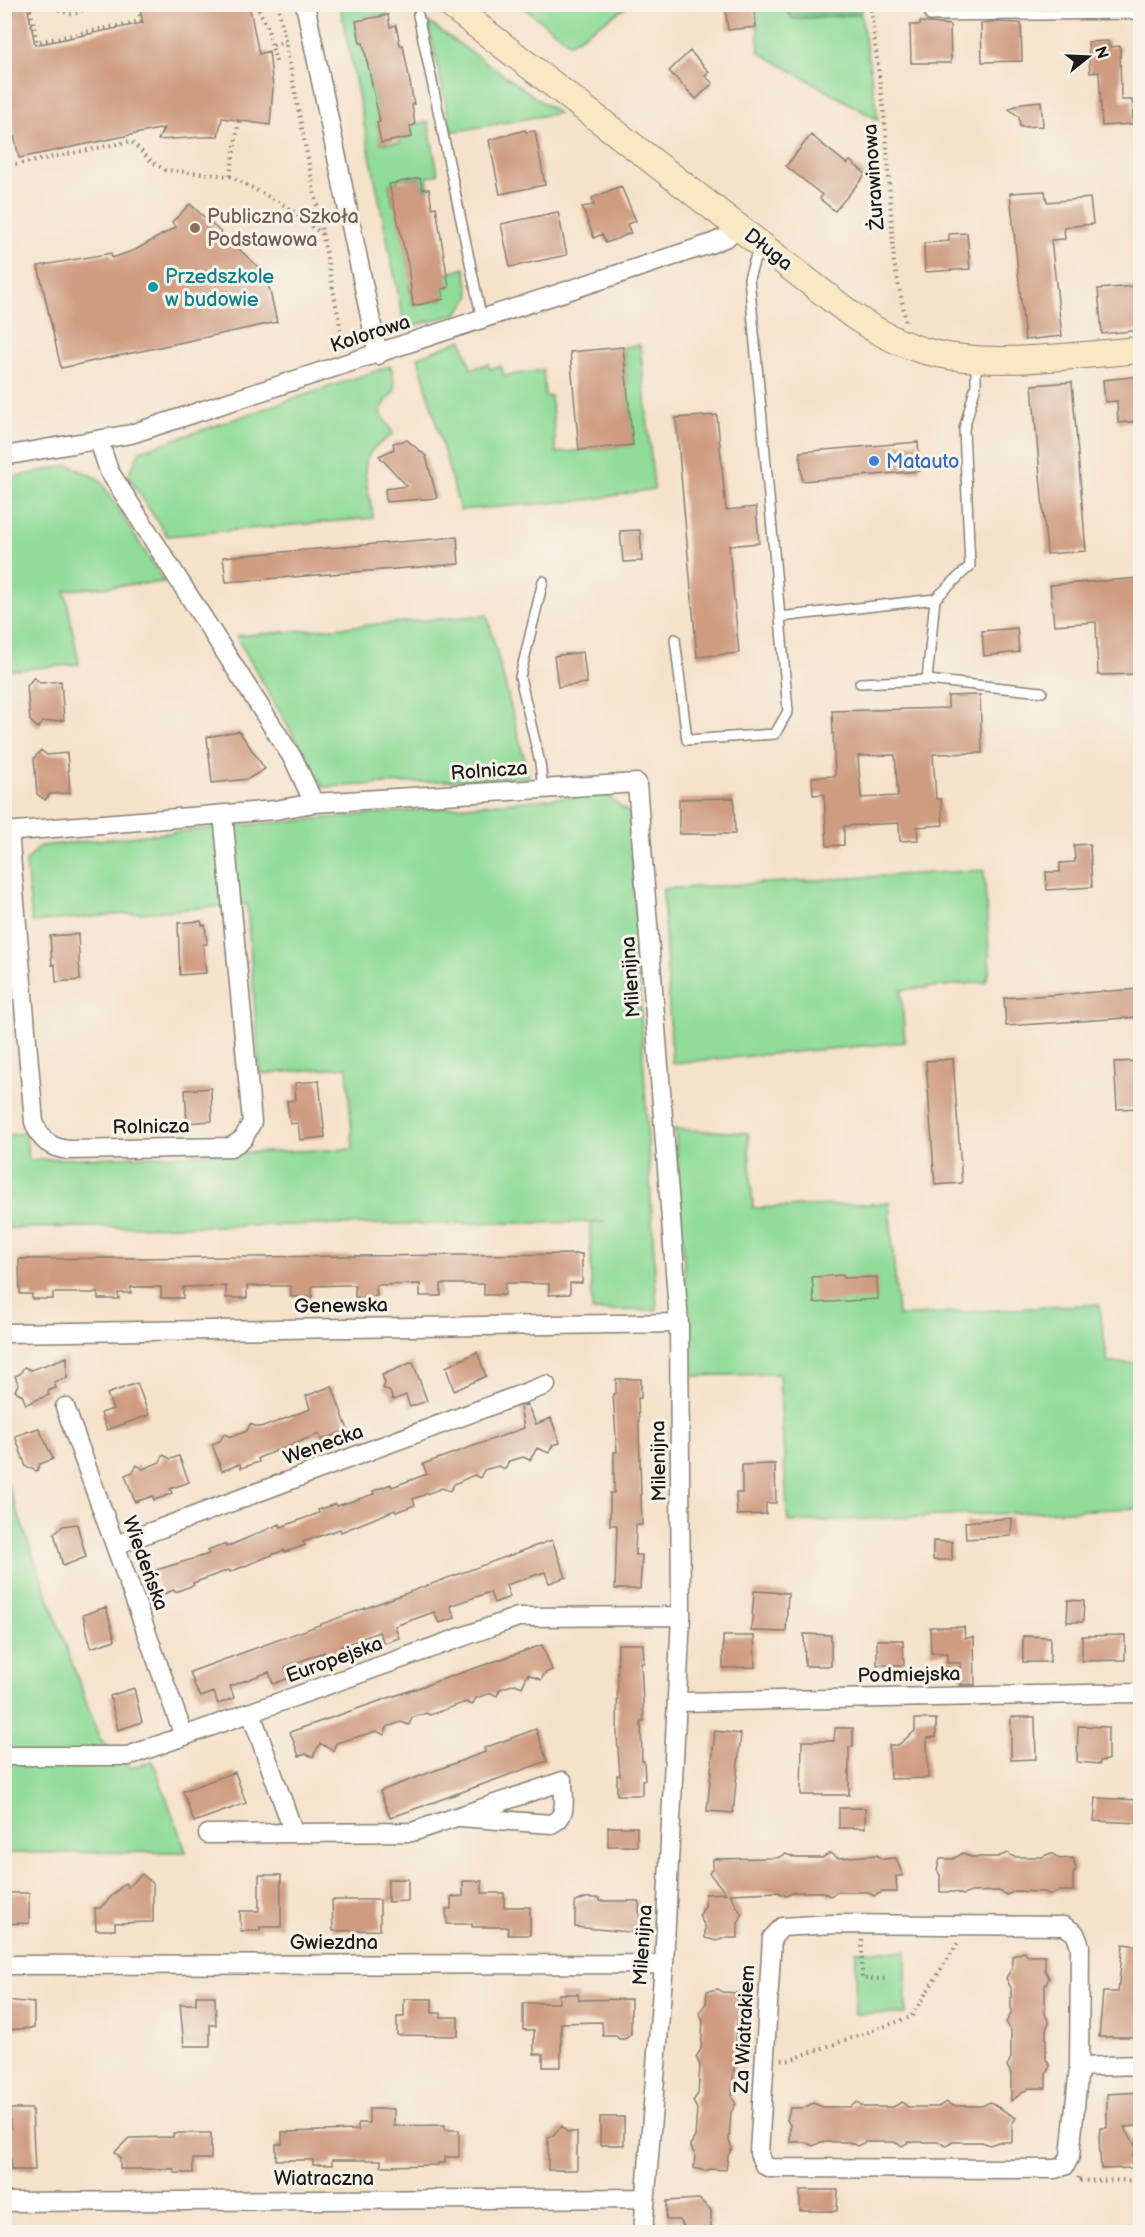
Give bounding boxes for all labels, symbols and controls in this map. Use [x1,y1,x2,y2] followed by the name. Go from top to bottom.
[1058,27,1118,87] north arrow
[1090,44,1112,61] text: N
[857,123,890,232] street label: Żurawinowa
[207,205,359,252] place label: Publiczna Szkoła Podstawowa
[188,221,202,235] marker: Publiczna Szkoła Podstawowa
[739,223,797,276] street label: Długa
[165,265,274,312] place label: Przedszkole w budowie
[146,280,160,294] marker: Przedszkole w budowie
[327,310,413,358] street label: Kolorowa
[886,450,959,474] place label: Matauto
[867,454,881,468] marker: Matauto
[450,756,528,786] street label: Rolnicza
[616,935,646,1018] street label: Milenijna
[112,1114,190,1140] street label: Rolnicza
[294,1293,388,1319] street label: Genewska
[280,1419,367,1471] street label: Wenecka
[646,1420,672,1502] street label: Milenijna
[117,1513,173,1614] street label: Wiedeńska
[283,1631,386,1688] street label: Europejska
[857,1662,961,1688] street label: Podmiejska
[628,1904,658,1987] street label: Milenijna
[290,1931,378,1955] street label: Gwiezdna
[730,1964,760,2095] street label: Za Wiatrakiem
[274,2167,374,2191] street label: Wiatraczna

